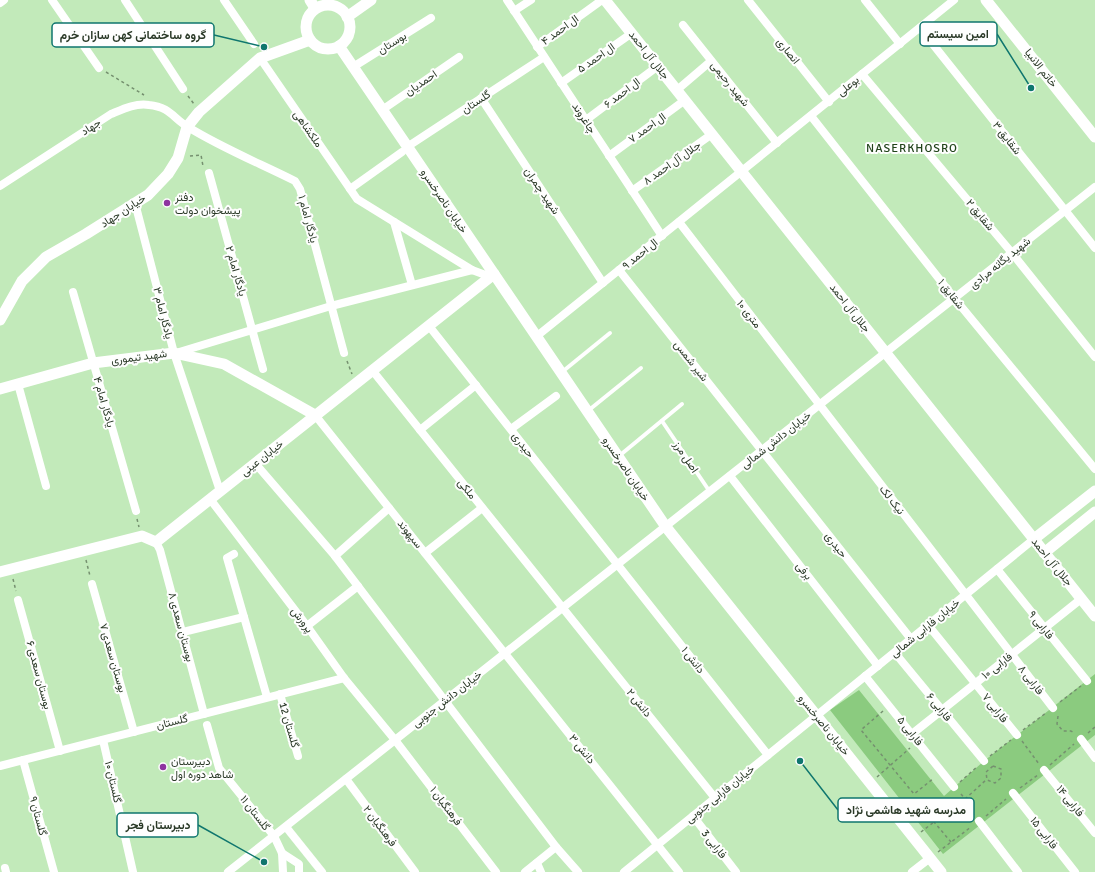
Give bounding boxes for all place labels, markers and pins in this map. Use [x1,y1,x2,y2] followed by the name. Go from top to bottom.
[920,22,997,46] callout: امین سیستم
[52,23,214,47] callout: گروه ساختمانی کهن سازان خرم
[174,191,241,218] place label: دفتر پیشخوان دولت
[162,198,172,208] marker: دفتر پیشخوان دولت
[171,755,234,781] place label: دبیرستان شاهد دوره اول
[158,762,168,772] marker: دبیرستان شاهد دوره اول
[838,798,974,822] callout: مدرسه شهید ه‍اشمی نژاد
[117,813,198,837] callout: دبیرستان فجر

